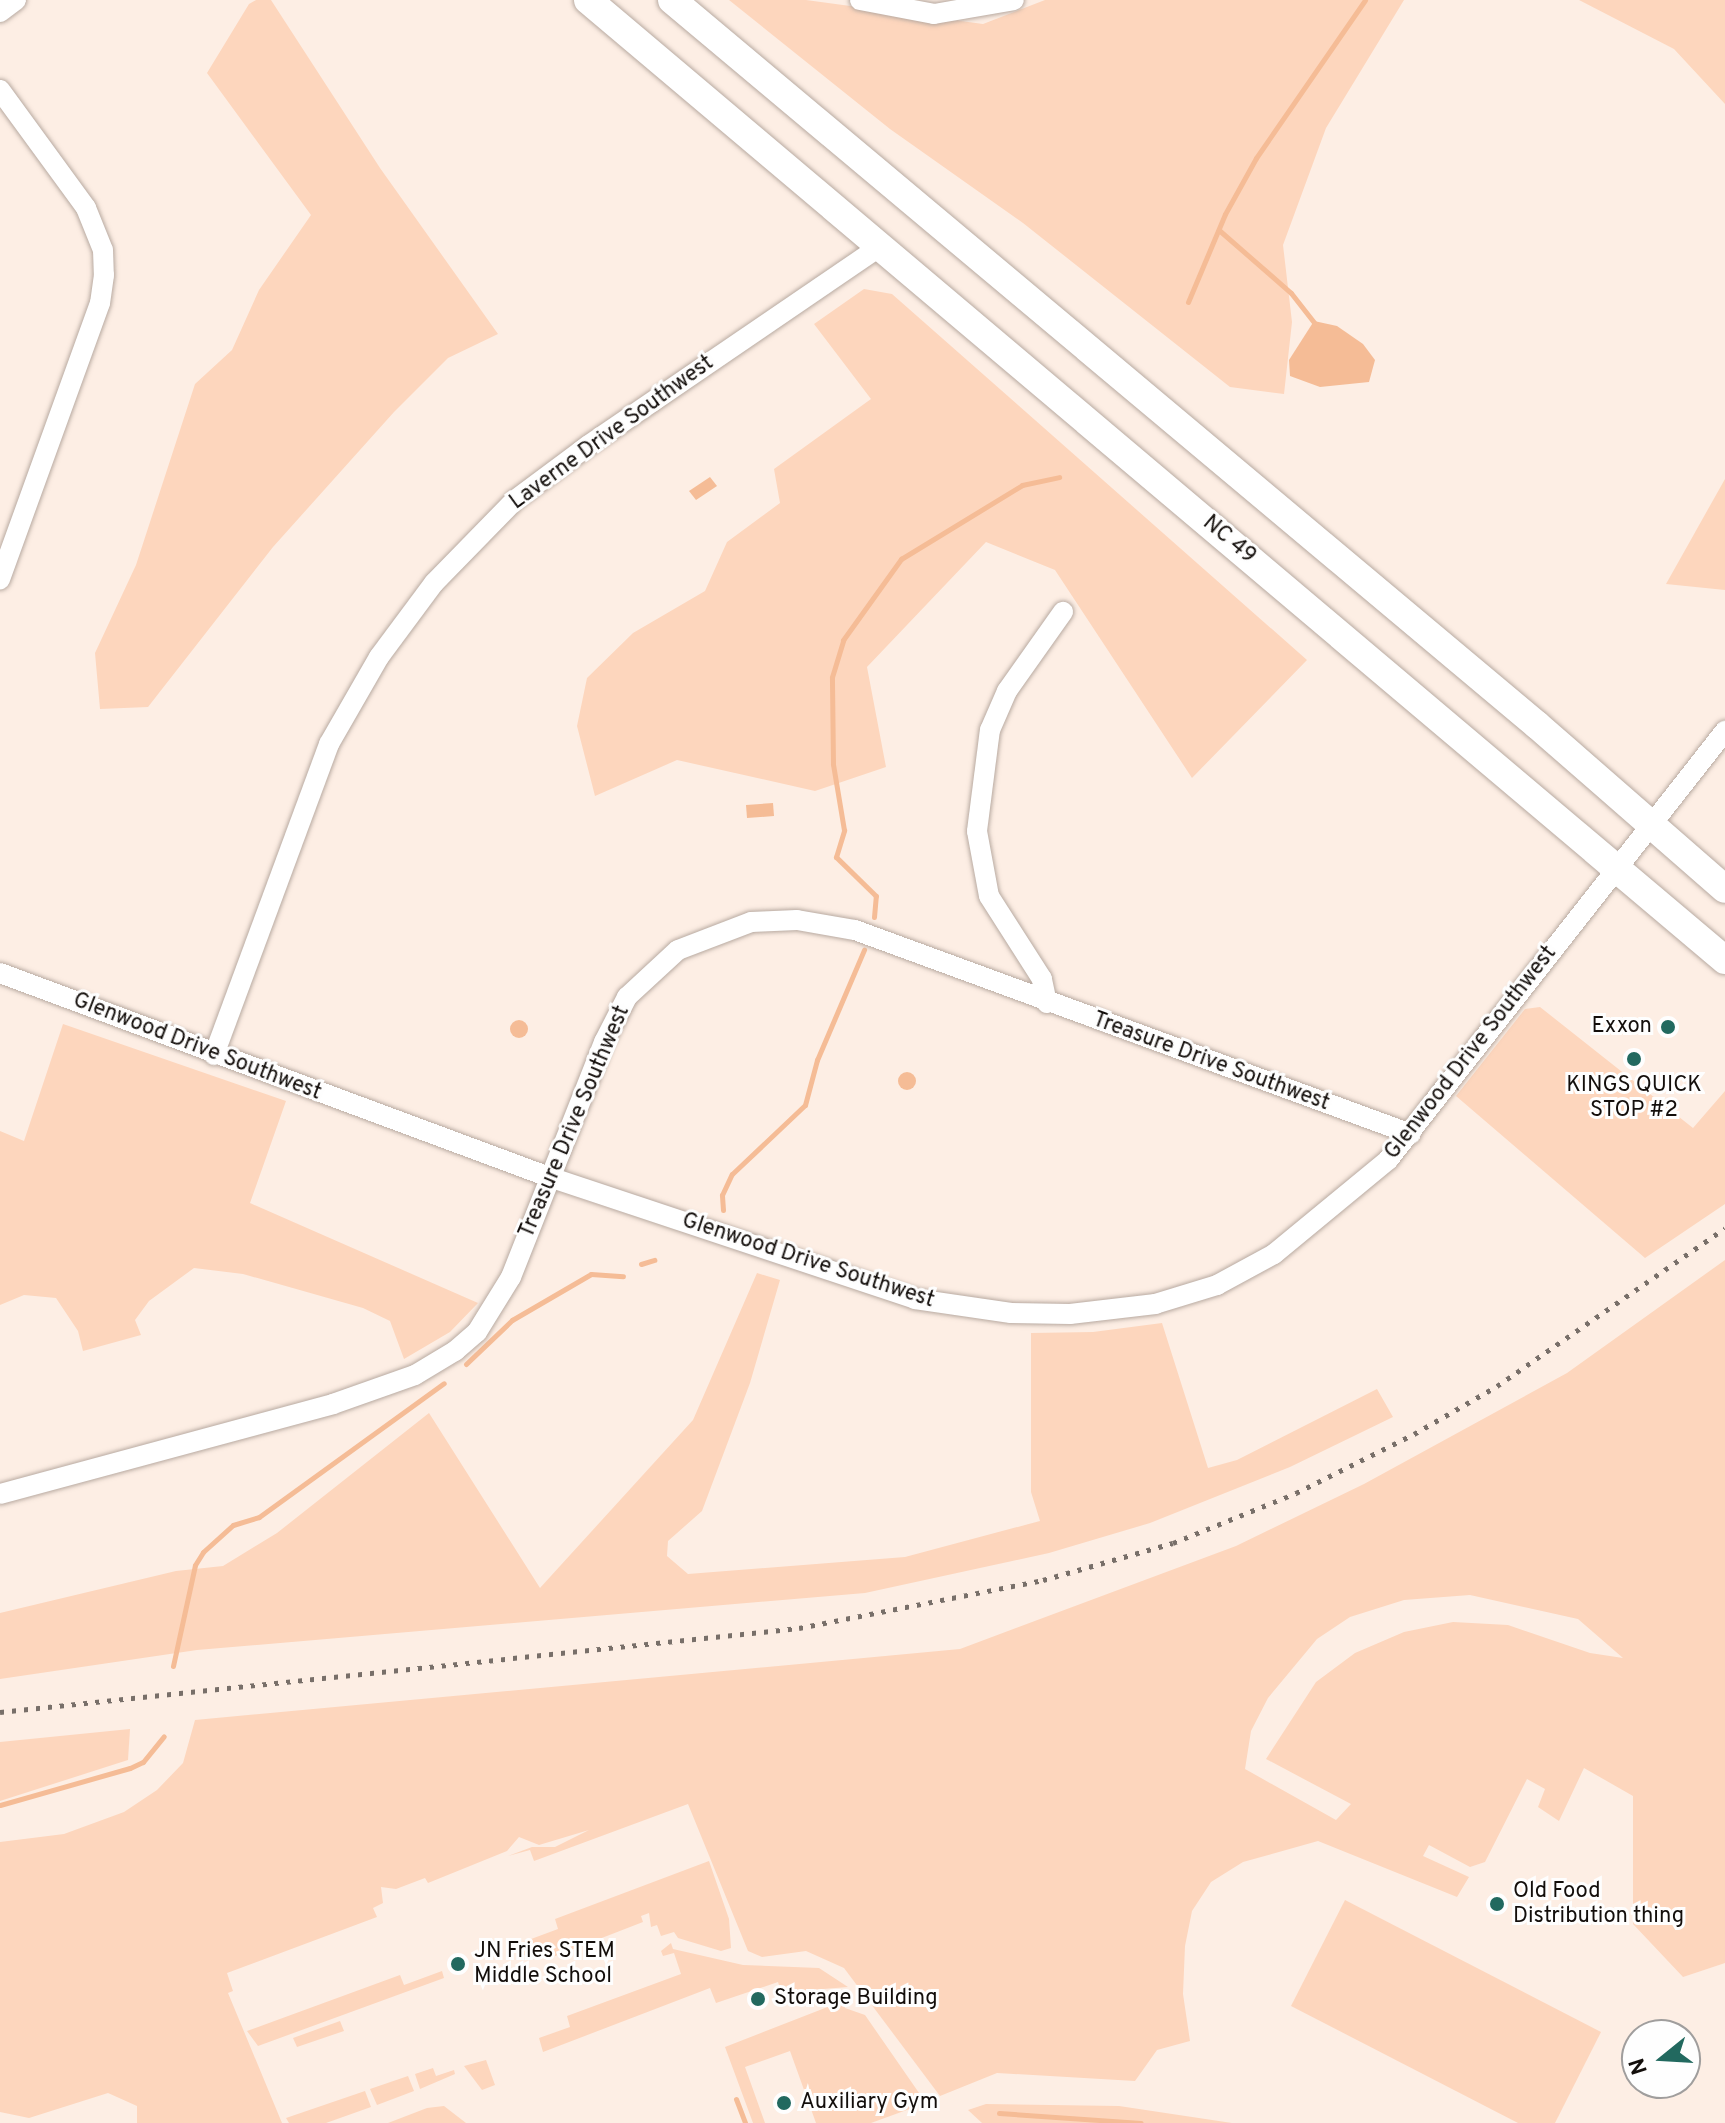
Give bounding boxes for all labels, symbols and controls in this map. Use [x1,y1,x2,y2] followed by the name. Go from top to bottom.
[505,350,719,516] street label: Laverne Drive Southwest
[1197,510,1261,570] street label: NC 49
[1379,941,1563,1165] street label: Glenwood Drive Southwest
[69,987,325,1107] street label: Glenwood Drive Southwest
[514,1002,636,1242] street label: Treasure Drive Southwest
[1089,1007,1333,1117] street label: Treasure Drive Southwest
[1592,1014,1652,1040] place label: Exxon
[1659,1018,1677,1036] marker: Exxon
[1625,1050,1643,1068] marker: KINGS QUICK STOP #2
[1566,1072,1702,1124] place label: KINGS QUICK STOP #2
[679,1208,937,1314] street label: Glenwood Drive Southwest
[1513,1878,1684,1930] place label: Old Food Distribution thing
[1488,1895,1506,1913] marker: Old Food Distribution thing
[474,1938,615,1990] place label: JN Fries STEM Middle School
[449,1955,467,1973] marker: JN Fries STEM Middle School
[774,1986,938,2012] place label: Storage Building
[749,1990,767,2008] marker: Storage Building
[1621,2019,1701,2099] north arrow
[1624,2054,1655,2078] text: N
[800,2090,938,2116] place label: Auxiliary Gym
[775,2094,793,2112] marker: Auxiliary Gym

